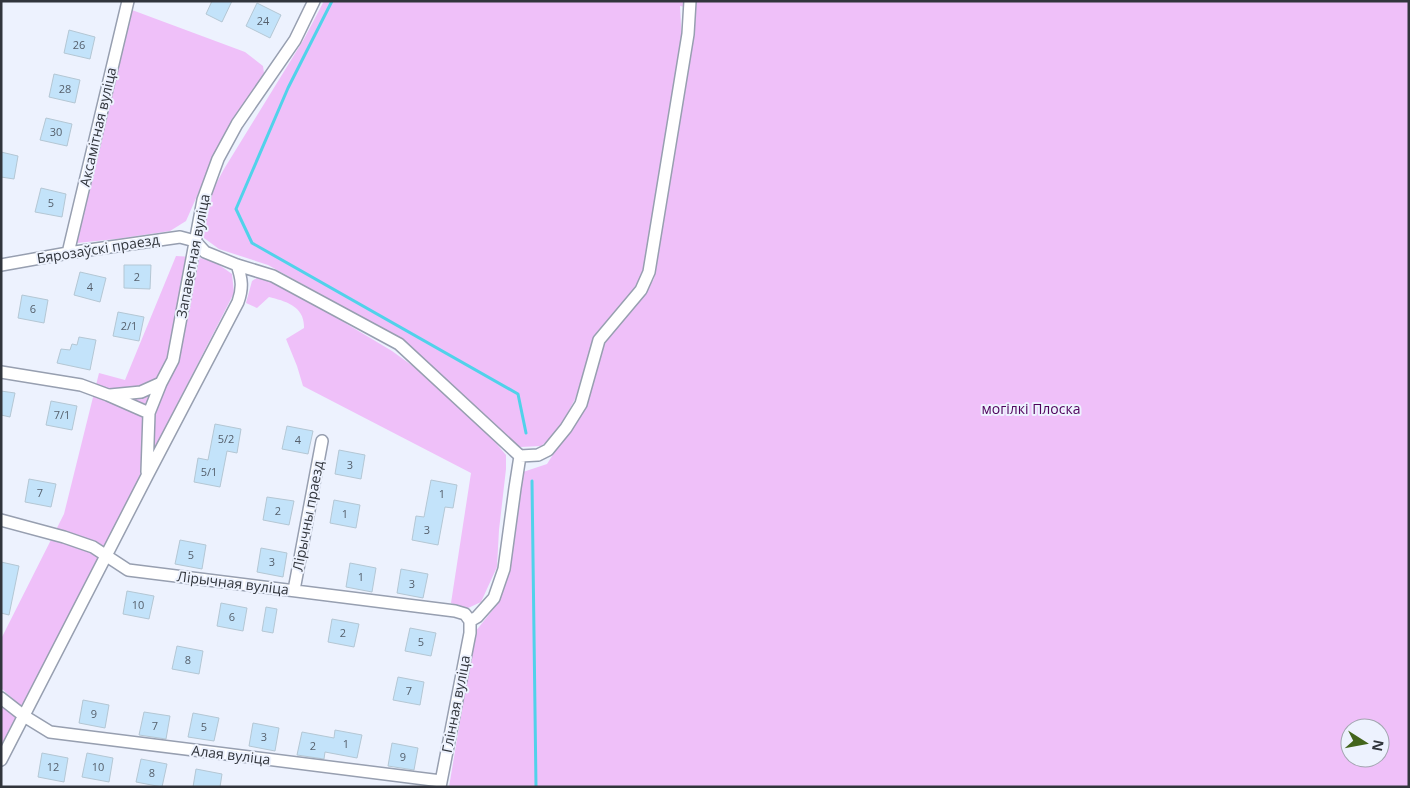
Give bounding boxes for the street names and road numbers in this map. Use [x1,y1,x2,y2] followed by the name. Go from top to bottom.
[75,65,121,189] street label: Аксамітная вуліца
[171,192,214,320] street label: Запаветная вуліца
[35,229,160,268] street label: Бярозаўскі праезд
[287,459,328,573] street label: Лірычны праезд
[176,566,290,599] street label: Лірычная вуліца
[437,654,474,754] street label: Глінная вуліца
[191,740,272,769] street label: Алая вуліца

